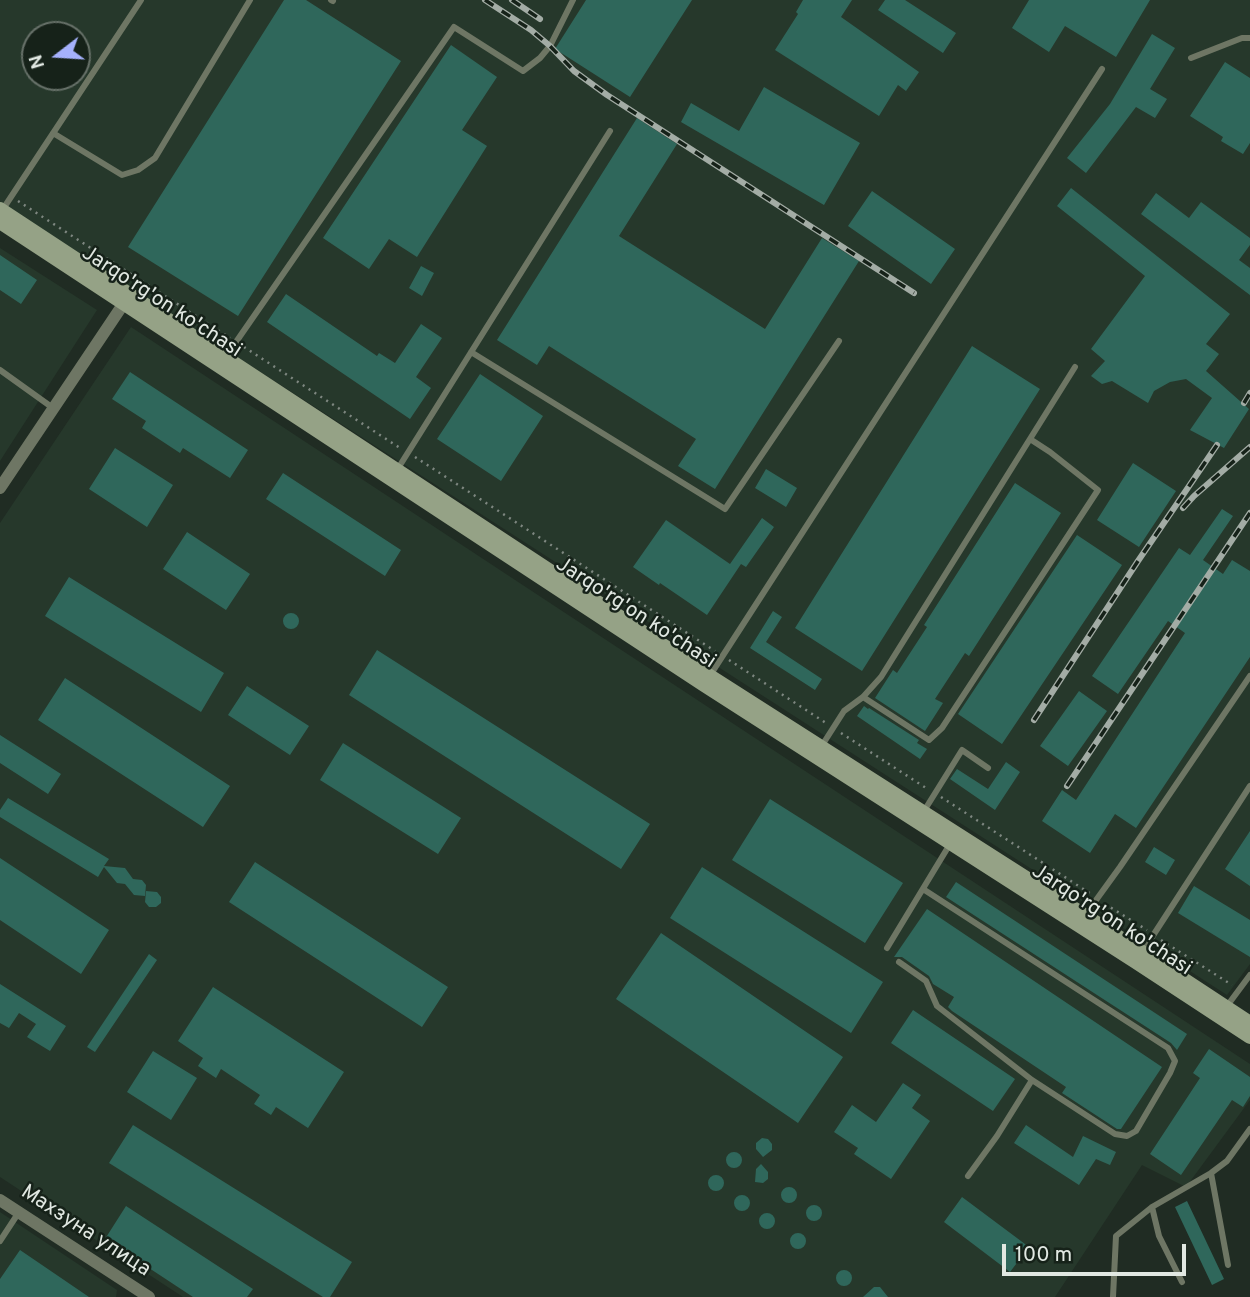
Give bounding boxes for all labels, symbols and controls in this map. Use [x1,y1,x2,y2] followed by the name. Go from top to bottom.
[21,21,91,91] north arrow
[24,52,51,72] text: N
[76,242,246,364] street label: Jarqo'rg'on ko'chasi
[550,553,720,675] street label: Jarqo'rg'on ko'chasi
[1026,860,1196,982] street label: Jarqo'rg'on ko'chasi
[15,1181,155,1283] street label: Махзуна улица
[1005,1230,1189,1274] scale bar
[1015,1242,1072,1269] text: 100 m

